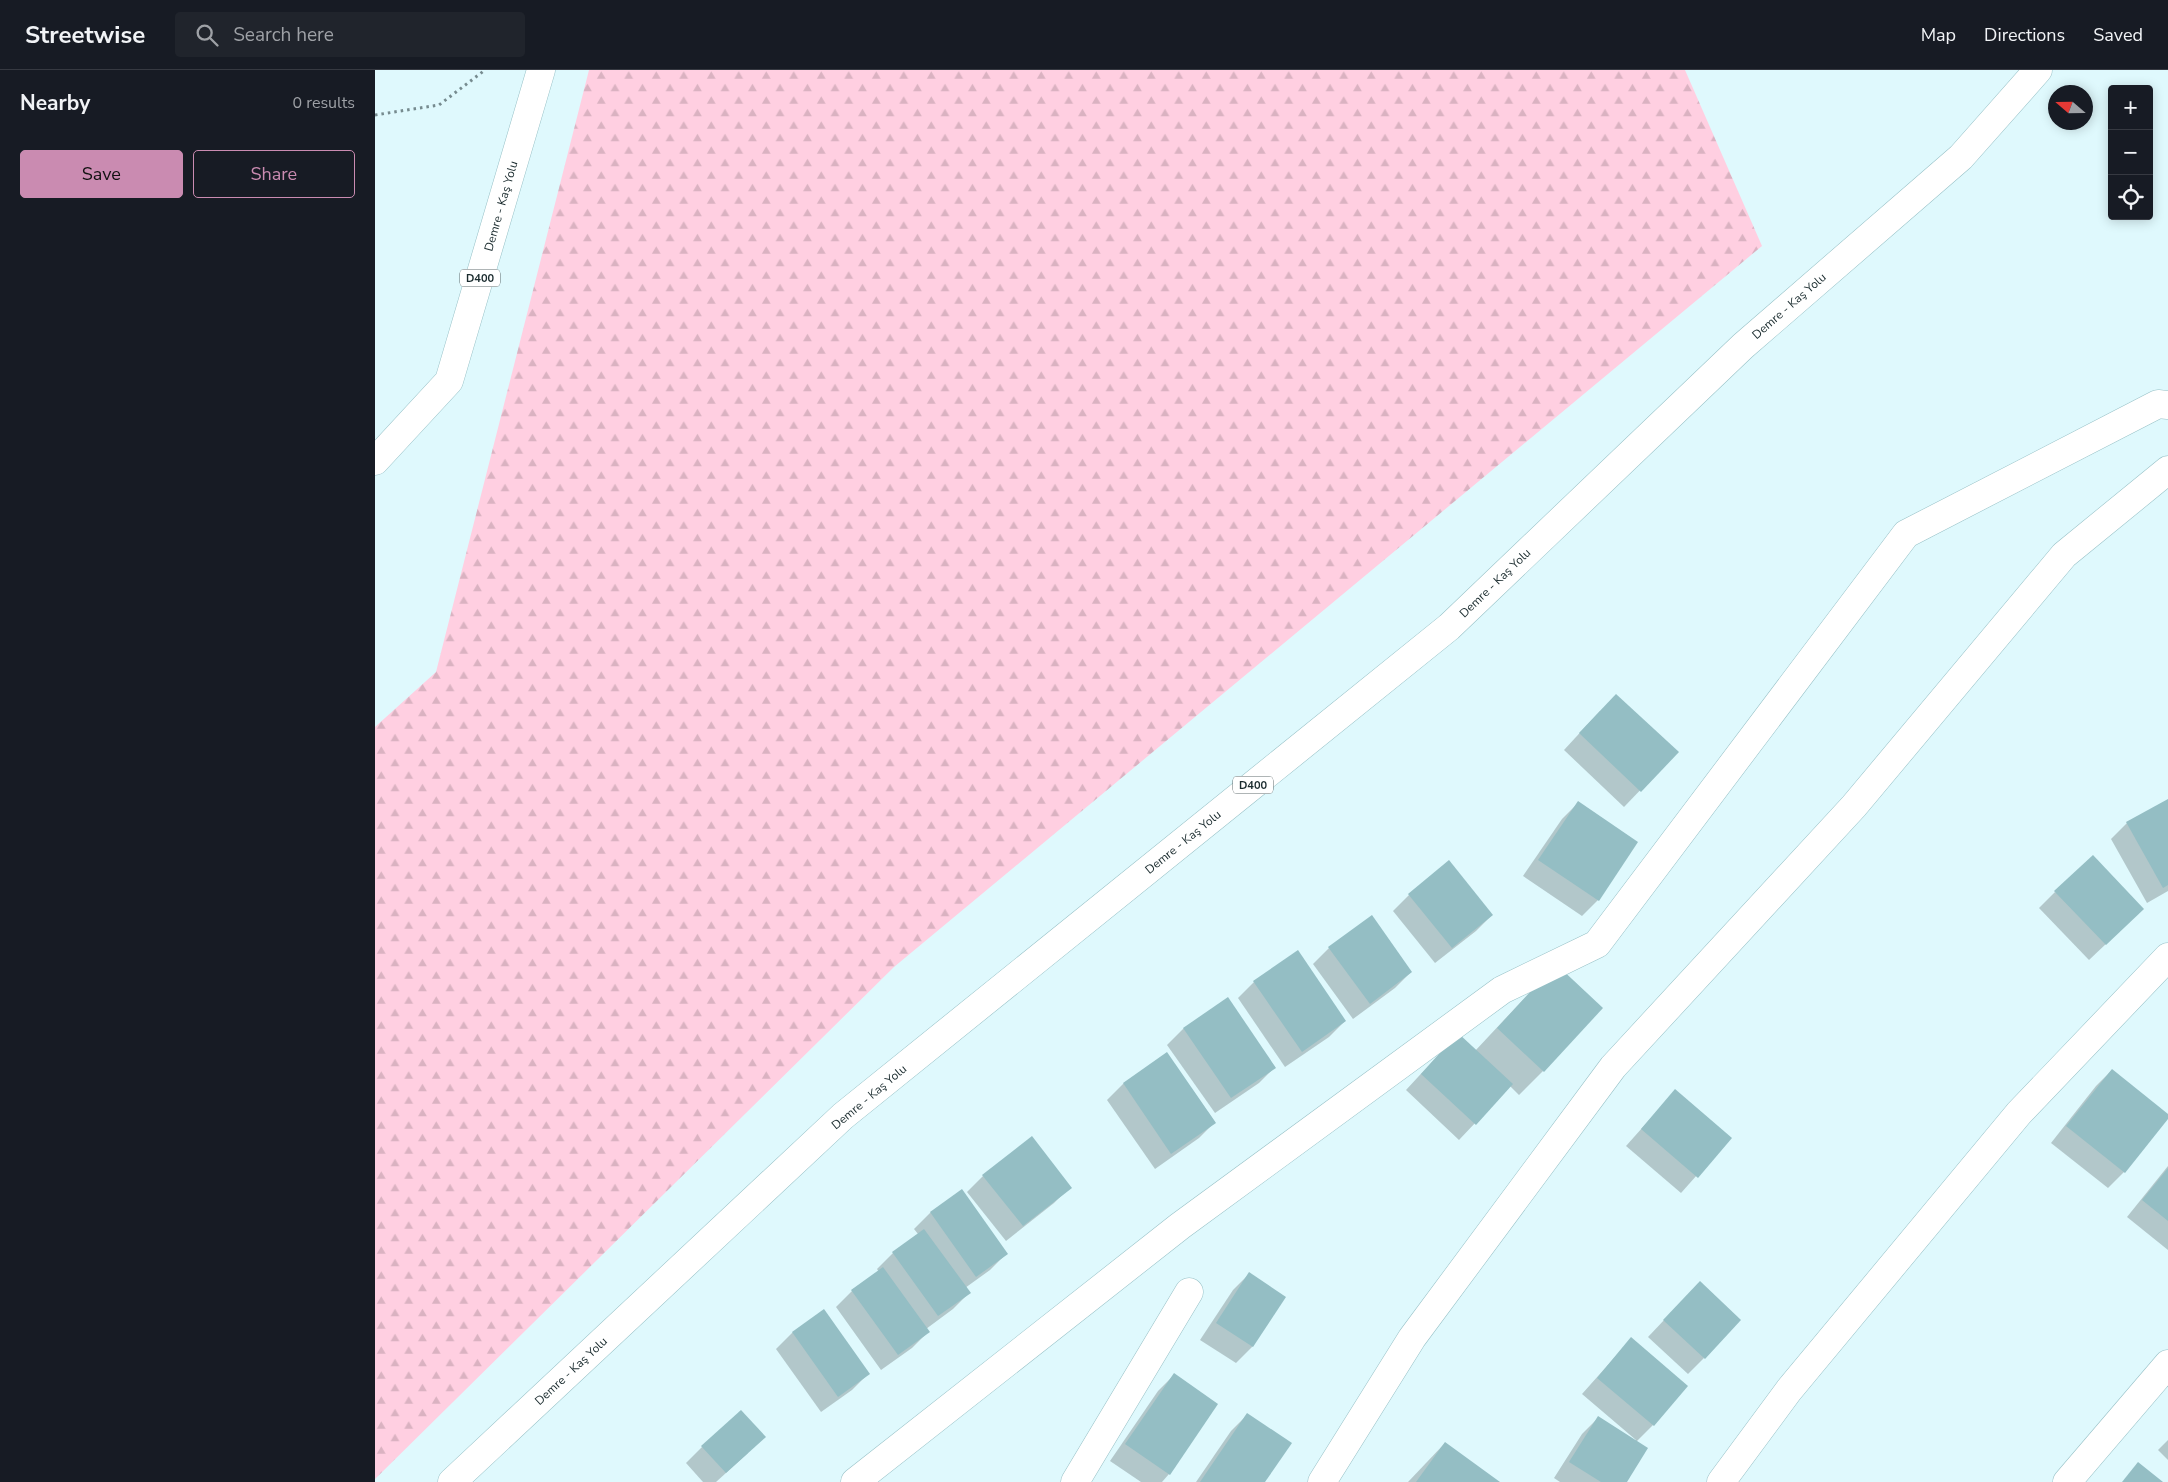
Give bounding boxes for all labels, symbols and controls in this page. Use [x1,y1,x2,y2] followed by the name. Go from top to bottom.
[175,12,525,57] search box
[25,19,145,51] text: Streetwise
[193,21,221,49] icon: search
[233,22,334,48] text: Search here
[1921,23,1956,47] text: Map
[1984,23,2065,47] text: Directions
[2093,23,2143,47] text: Saved
[2048,85,2093,130] north arrow
[2108,85,2153,220] map controls
[2108,85,2153,130] button: +
[20,89,90,117] text: Nearby
[293,92,355,114] text: 0 results
[2108,130,2153,175] button: −
[20,150,183,198] button: Save
[193,150,355,198] button: Share
[480,159,522,253] street label: Demre - Kaş Yolu
[2108,175,2153,220] button: locate
[1749,269,1829,343] street label: Demre - Kaş Yolu
[460,270,500,287] road number: D400
[1456,545,1534,621] street label: Demre - Kaş Yolu
[1233,776,1273,794] road number: D400
[1142,806,1224,878] street label: Demre - Kaş Yolu
[828,1061,910,1133] street label: Demre - Kaş Yolu
[531,1333,611,1409] street label: Demre - Kaş Yolu

